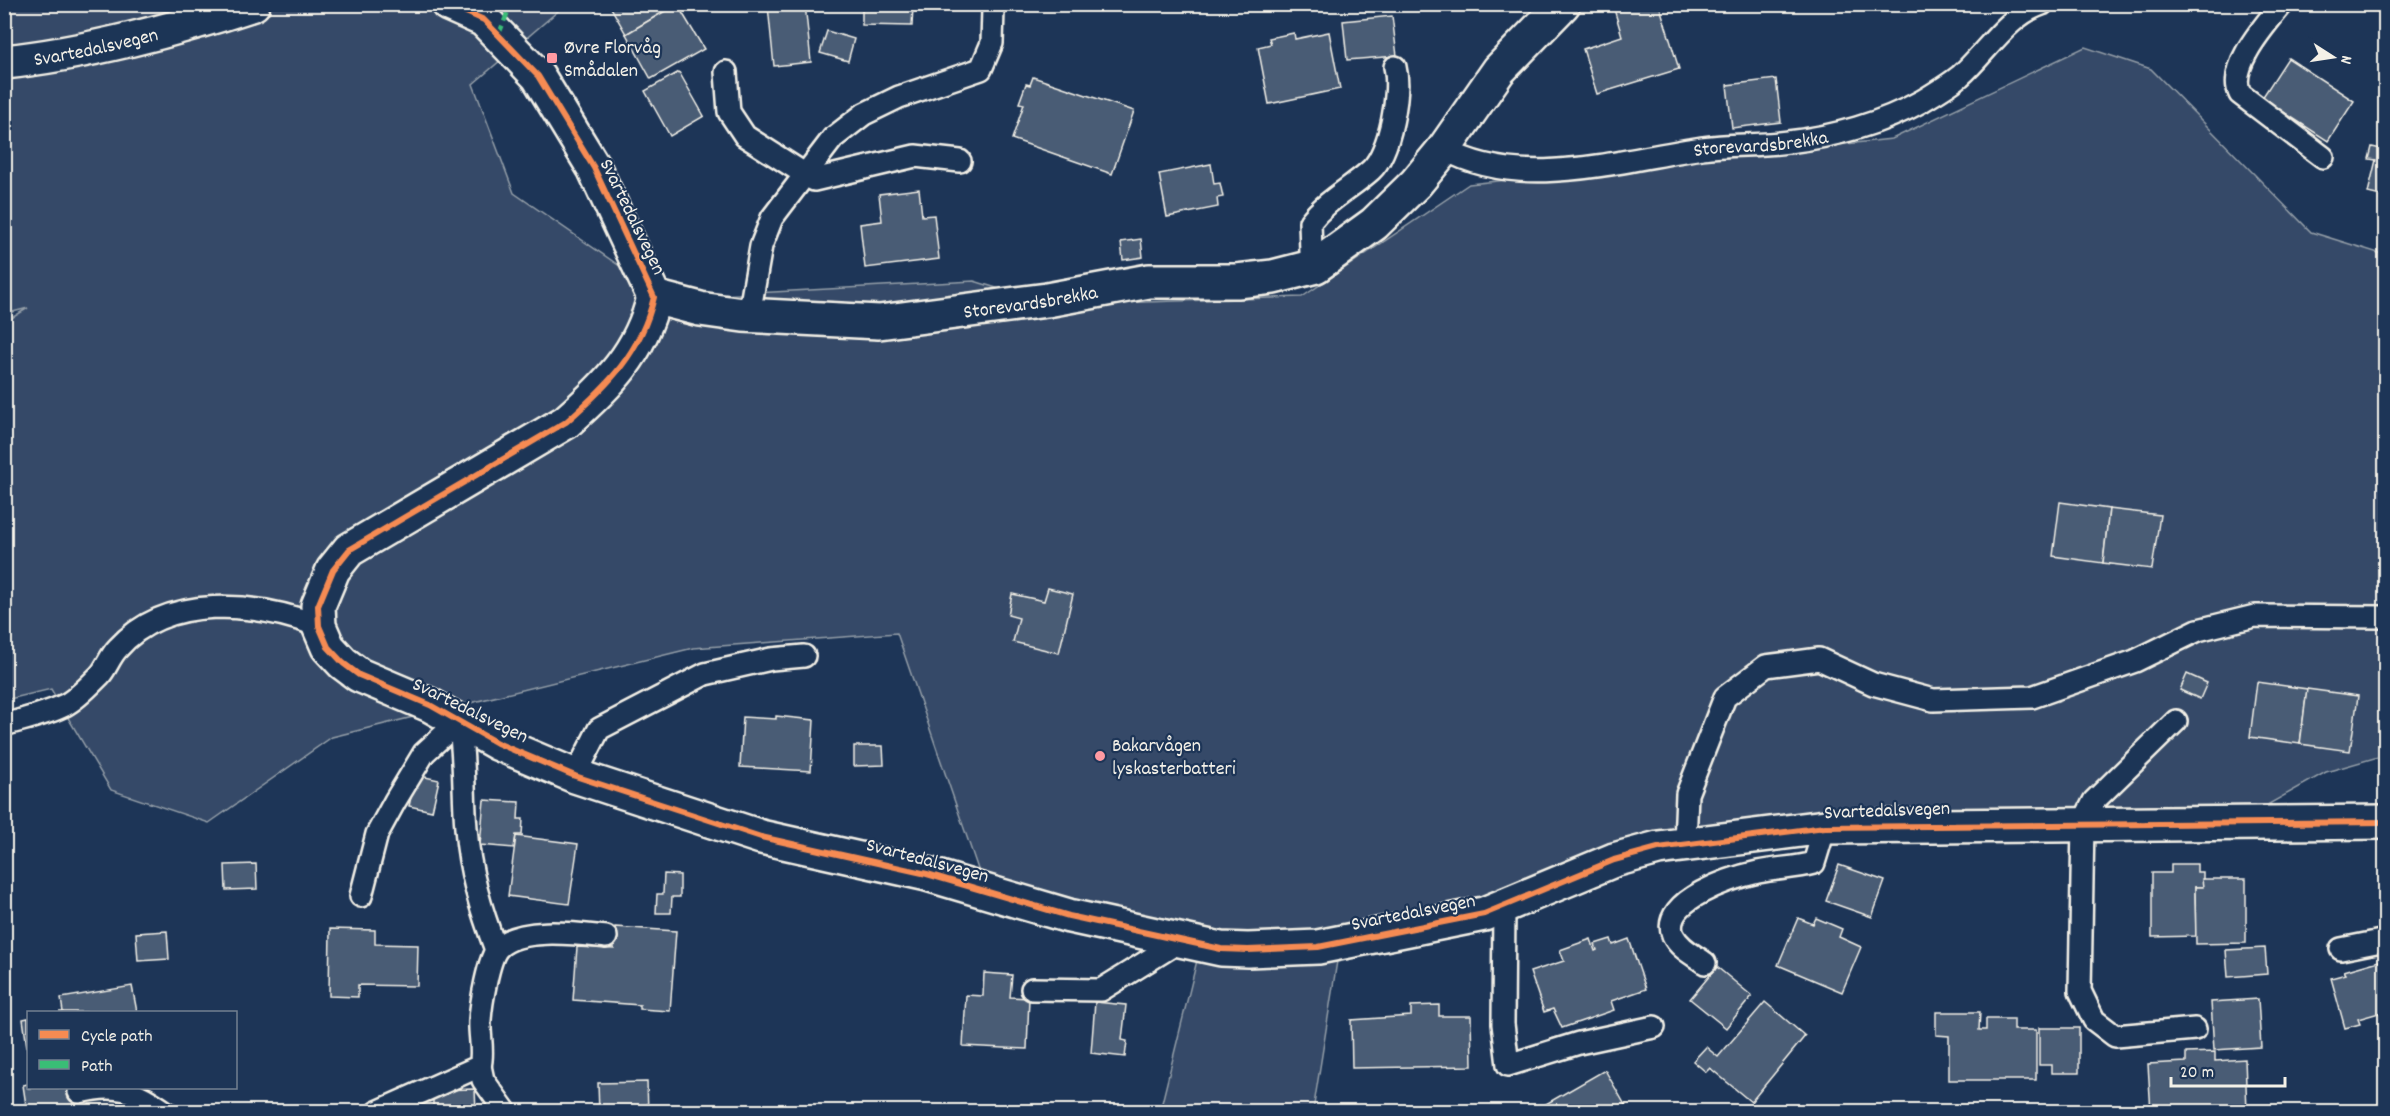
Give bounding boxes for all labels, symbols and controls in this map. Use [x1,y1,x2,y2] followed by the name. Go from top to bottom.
[32,22,162,75] street label: Svartedalsvegen
[2303,27,2363,87] north arrow
[564,35,661,86] place label: Øvre Florvåg Smådalen
[545,51,559,65] marker: Øvre Florvåg Smådalen
[2333,53,2357,66] text: N
[1692,125,1831,166] street label: Storevardsbrekka
[591,155,672,280] street label: Svartedalsvegen
[962,280,1101,328] street label: Storevardsbrekka
[407,671,532,752] street label: Svartedalsvegen
[1112,733,1236,784] place label: Bakarvågen lyskasterbatteri
[1093,749,1107,763] marker: Bakarvågen lyskasterbatteri
[1824,796,1951,828] street label: Svartedalsvegen
[863,832,992,892] street label: Svartedalsvegen
[1349,888,1478,940] street label: Svartedalsvegen
[27,1011,237,1089] legend
[81,1025,152,1050] text: Cycle path
[2171,1050,2285,1088] scale bar
[81,1055,113,1080] text: Path
[2180,1061,2214,1086] text: 20 m

